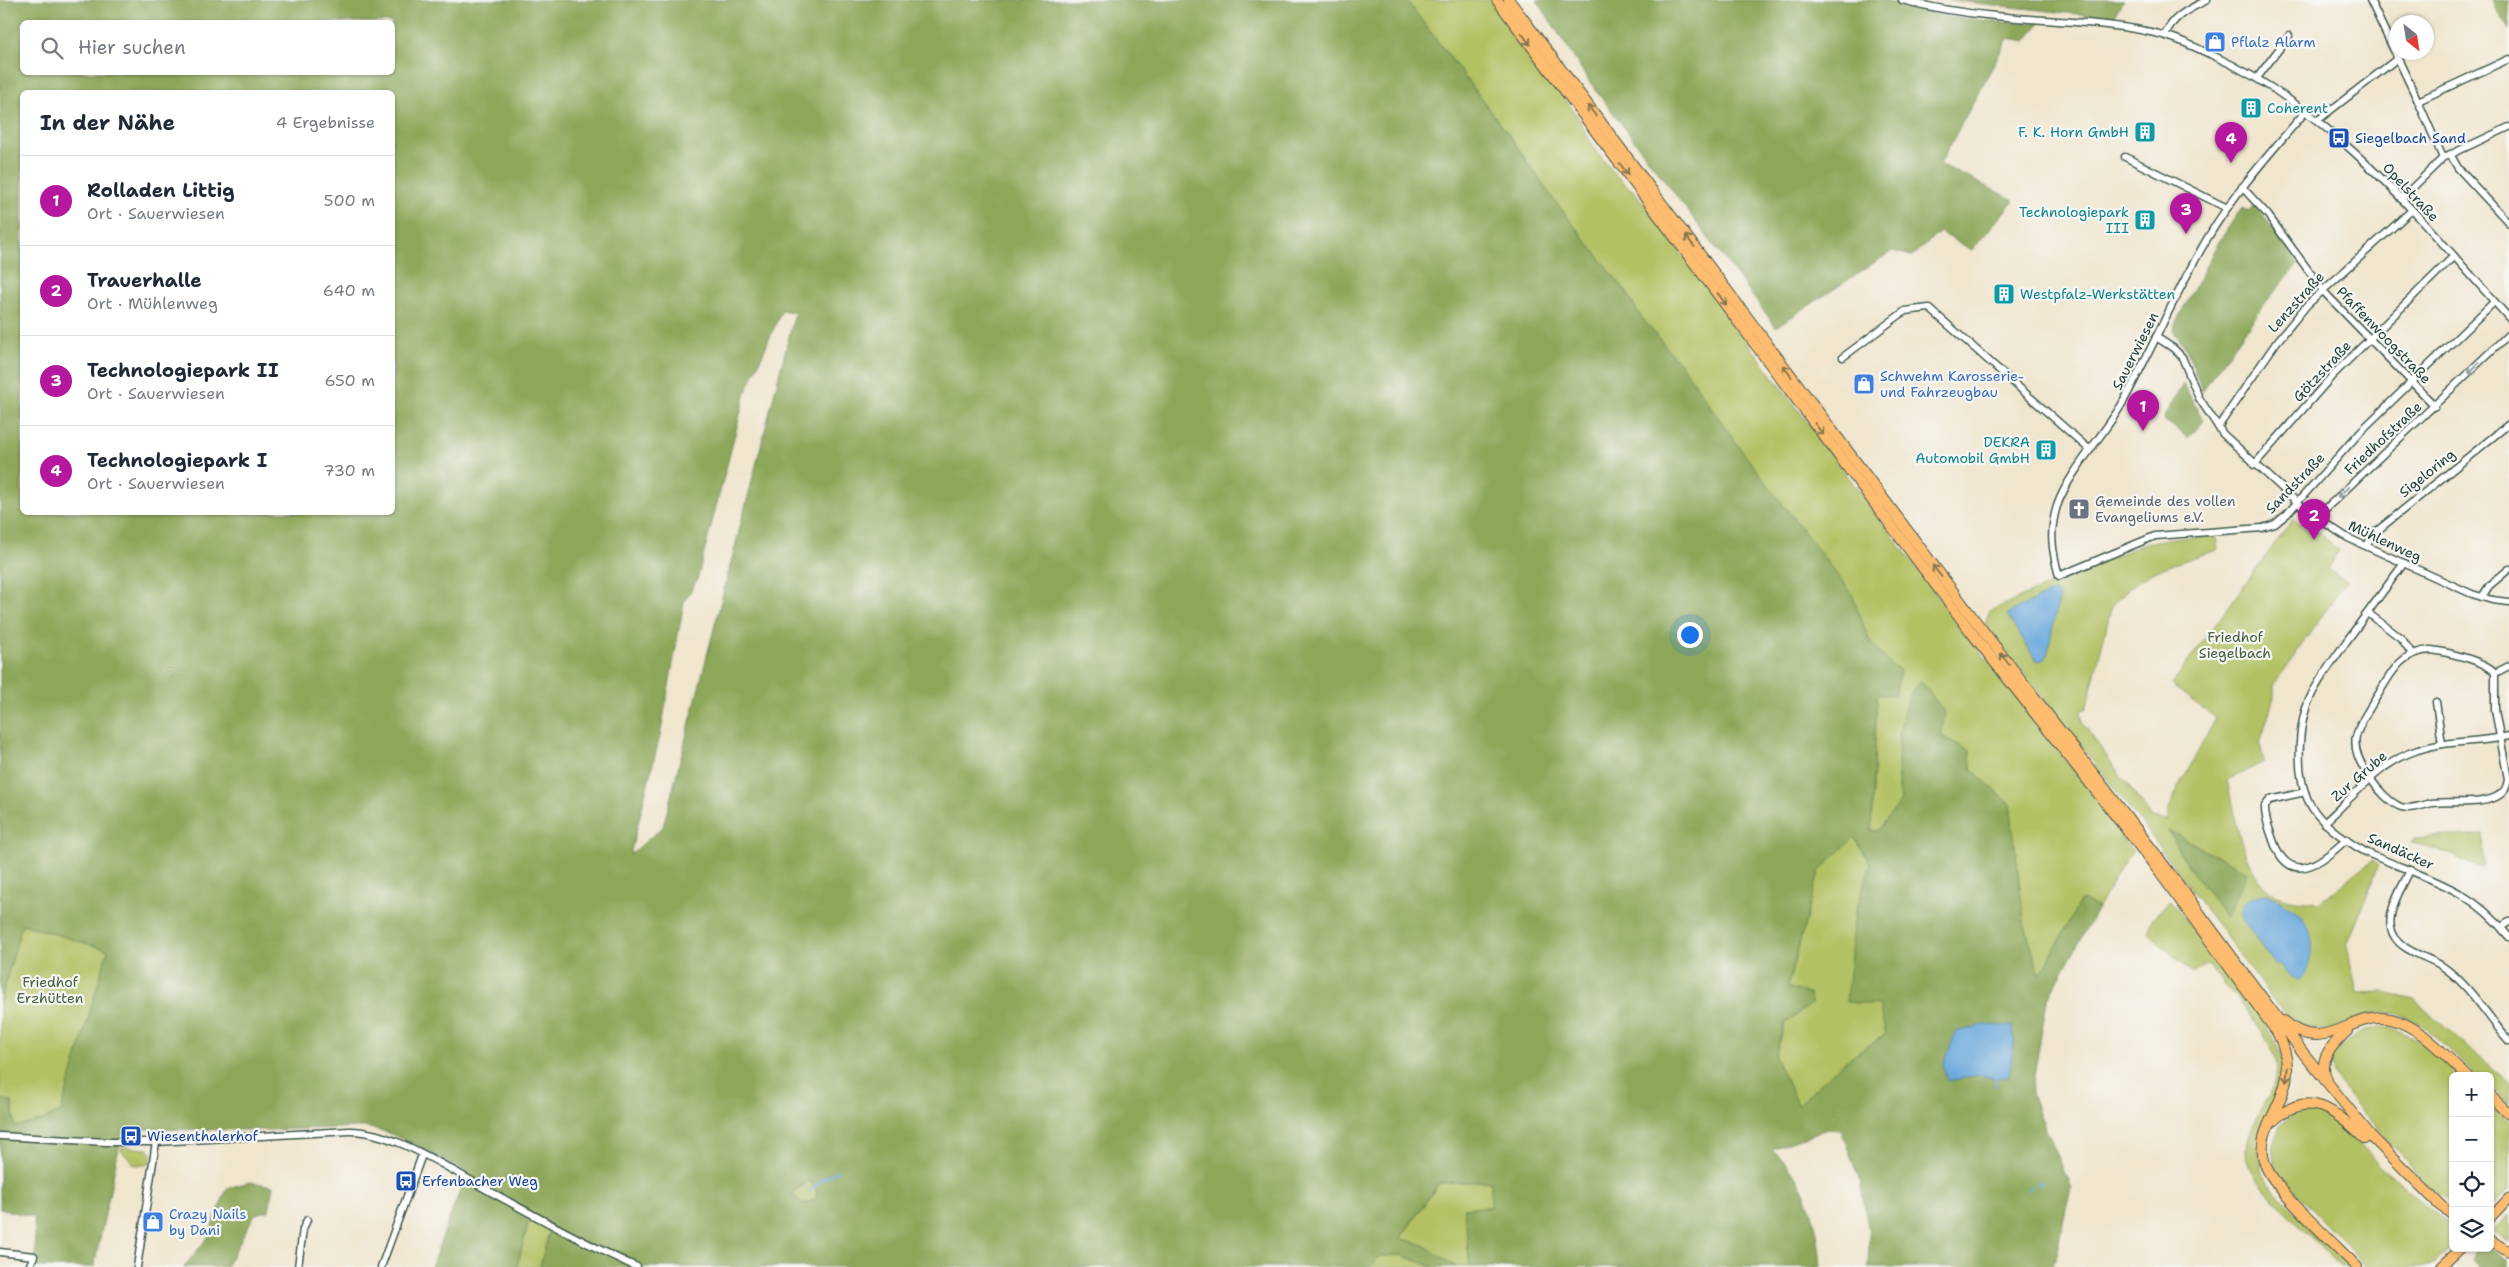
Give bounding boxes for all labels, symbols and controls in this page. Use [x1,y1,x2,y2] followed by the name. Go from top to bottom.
[2389,15,2434,60] north arrow
[20,20,395,75] search box
[2203,30,2227,54] shop icon: Pflalz Alarm
[1521,32,1532,45] one-way arrow
[2231,33,2316,51] place label: Pflalz Alarm
[38,34,66,62] icon: search
[78,35,186,60] text: Hier suchen
[2239,96,2263,120] building icon: Coherent
[2267,99,2328,117] place label: Coherent
[1587,104,1597,118] one-way arrow
[40,109,175,137] text: In der Nähe
[276,112,375,133] text: 4 Ergebnisse
[2133,120,2157,144] building icon: F. K. Horn GmbH
[2215,122,2247,163] pin: 4
[2018,123,2129,141] place label: F. K. Horn GmbH
[2327,126,2351,150] bus stop icon: Siegelbach Sand
[2355,129,2466,147] place label: Siegelbach Sand
[2379,159,2443,225] street label: Opelstraße
[1619,162,1629,176] one-way arrow
[87,178,235,203] text: Rolladen Littig
[52,190,60,211] text: 1
[324,190,375,211] text: 500 m
[2170,193,2202,234] pin: 3
[87,203,225,224] text: Ort · Sauerwiesen
[2019,203,2129,237] place label: Technologiepark III
[2133,208,2157,232] building icon: Technologiepark III
[1684,235,1695,248] one-way arrow
[87,268,202,293] text: Trauerhalle
[2264,268,2328,336] street label: Lenzstraße
[50,280,62,301] text: 2
[323,280,375,301] text: 640 m
[1992,282,2016,306] building icon: Westpfalz-Werkstätten
[2333,282,2435,388] street label: Pfaffenwoogstraße
[2020,285,2176,303] place label: Westpfalz-Werkstätten
[1716,292,1727,305] one-way arrow
[87,293,218,314] text: Ort · Mühlenweg
[2108,309,2162,393] street label: Sauerwiesen
[2289,337,2355,405] street label: Götzstraße
[87,358,279,383] text: Technologiepark II
[2468,362,2480,374] one-way arrow
[1782,365,1793,378] one-way arrow
[1880,367,2025,401] place label: Schwehm Karosserie- und Fahrzeugbau
[50,370,62,391] text: 3
[324,370,375,391] text: 650 m
[1852,372,1876,396] shop icon: Schwehm Karosserie- und Fahrzeugbau
[87,383,225,404] text: Ort · Sauerwiesen
[2127,390,2159,431] pin: 1
[2341,397,2426,478] street label: Friedhofstraße
[1814,422,1825,435] one-way arrow
[1915,433,2030,467] place label: DEKRA Automobil GmbH
[2034,438,2058,462] building icon: DEKRA Automobil GmbH
[2395,445,2459,501] street label: Sigeloring
[87,448,267,473] text: Technologiepark I
[2262,449,2329,517] street label: Sandstraße
[50,460,62,481] text: 4
[324,460,375,481] text: 730 m
[87,473,225,494] text: Ort · Sauerwiesen
[2337,486,2350,498] one-way arrow
[2095,492,2236,526] place label: Gemeinde des vollen Evangeliums e.V.
[2067,497,2091,521] church icon: Gemeinde des vollen Evangeliums e.V.
[2298,499,2330,540] pin: 2
[2346,516,2424,566] street label: Mühlenweg
[1932,565,1943,578] one-way arrow
[1677,622,1703,648] your location
[2199,628,2271,662] park label: Friedhof Siegelbach
[2000,653,2011,666] one-way arrow
[2327,747,2391,805] street label: Zur Grube
[2365,828,2437,874] street label: Sandäcker
[17,973,84,1007] park label: Friedhof Erzhütten
[2282,1067,2292,1083] one-way arrow
[2449,1072,2494,1252] map controls
[2449,1072,2494,1117] button: +
[2449,1117,2494,1162] button: −
[119,1124,143,1148] bus stop icon: Wiesenthalerhof
[147,1127,259,1145] place label: Wiesenthalerhof
[2449,1162,2494,1207] button: locate
[394,1169,418,1193] bus stop icon: Erfenbacher Weg
[422,1172,538,1190] place label: Erfenbacher Weg
[169,1205,247,1239] place label: Crazy Nails by Dani
[2449,1207,2494,1252] button: layers
[141,1210,165,1234] shop icon: Crazy Nails by Dani

